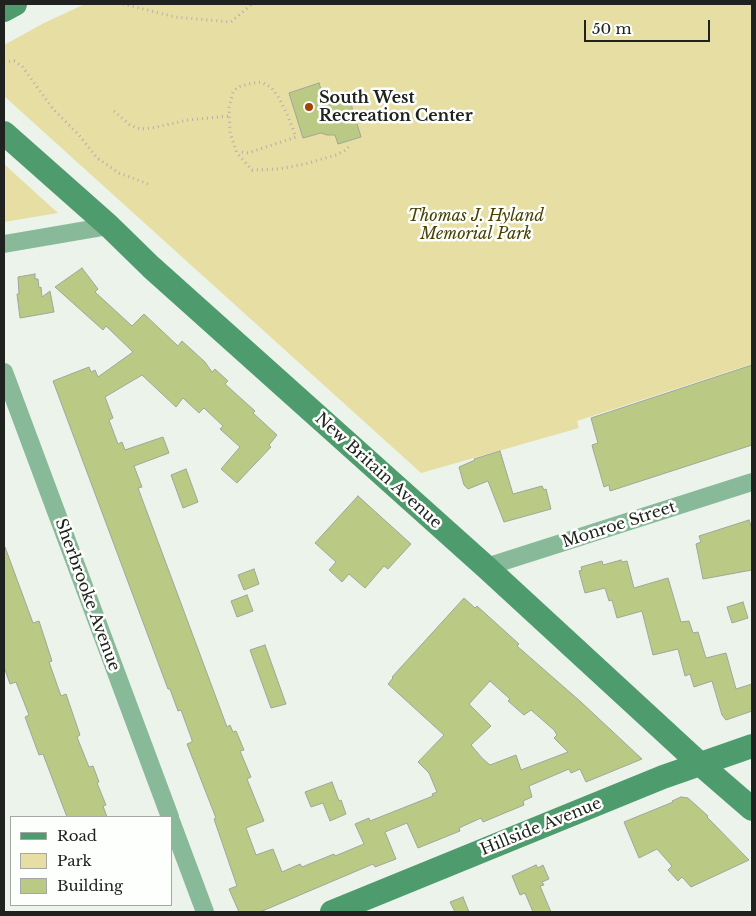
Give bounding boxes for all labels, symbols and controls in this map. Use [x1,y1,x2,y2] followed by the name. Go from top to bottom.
[586,10,712,42] scale bar
[592,19,632,38] text: 50 m
[319,88,473,126] place label: South West Recreation Center
[303,101,315,113] marker: South West Recreation Center
[408,206,544,244] park label: Thomas J. Hyland Memorial Park
[311,409,445,533] street label: New Britain Avenue
[560,498,678,552] street label: Monroe Street
[50,516,124,674] street label: Sherbrooke Avenue
[478,794,604,860] street label: Hillside Avenue
[10,816,172,906] legend
[57,826,97,845] text: Road
[57,851,92,870] text: Park
[57,876,123,895] text: Building

